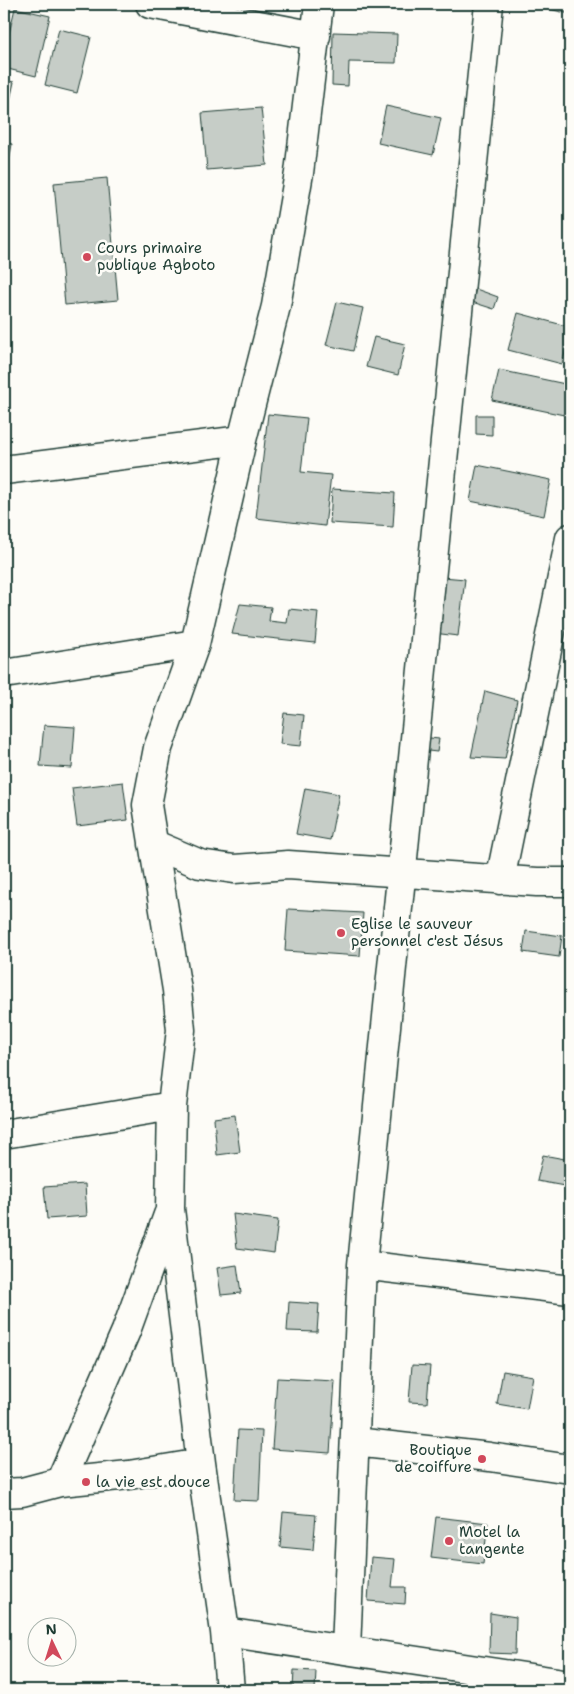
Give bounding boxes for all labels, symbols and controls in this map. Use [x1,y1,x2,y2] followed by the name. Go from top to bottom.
[97,238,215,275] place label: Cours primaire publique Agboto
[81,251,93,263] marker: Cours primaire publique Agboto
[351,914,504,951] place label: Eglise le sauveur personnel c'est Jésus
[335,927,347,939] marker: Eglise le sauveur personnel c'est Jésus
[395,1440,472,1477] place label: Boutique de coiffure
[476,1453,488,1465] marker: Boutique de coiffure
[96,1472,210,1492] place label: la vie est douce
[80,1476,92,1488] marker: la vie est douce
[459,1522,525,1559] place label: Motel la tangente
[443,1535,455,1547] marker: Motel la tangente
[28,1616,78,1666] north arrow
[45,1620,57,1638] text: N

